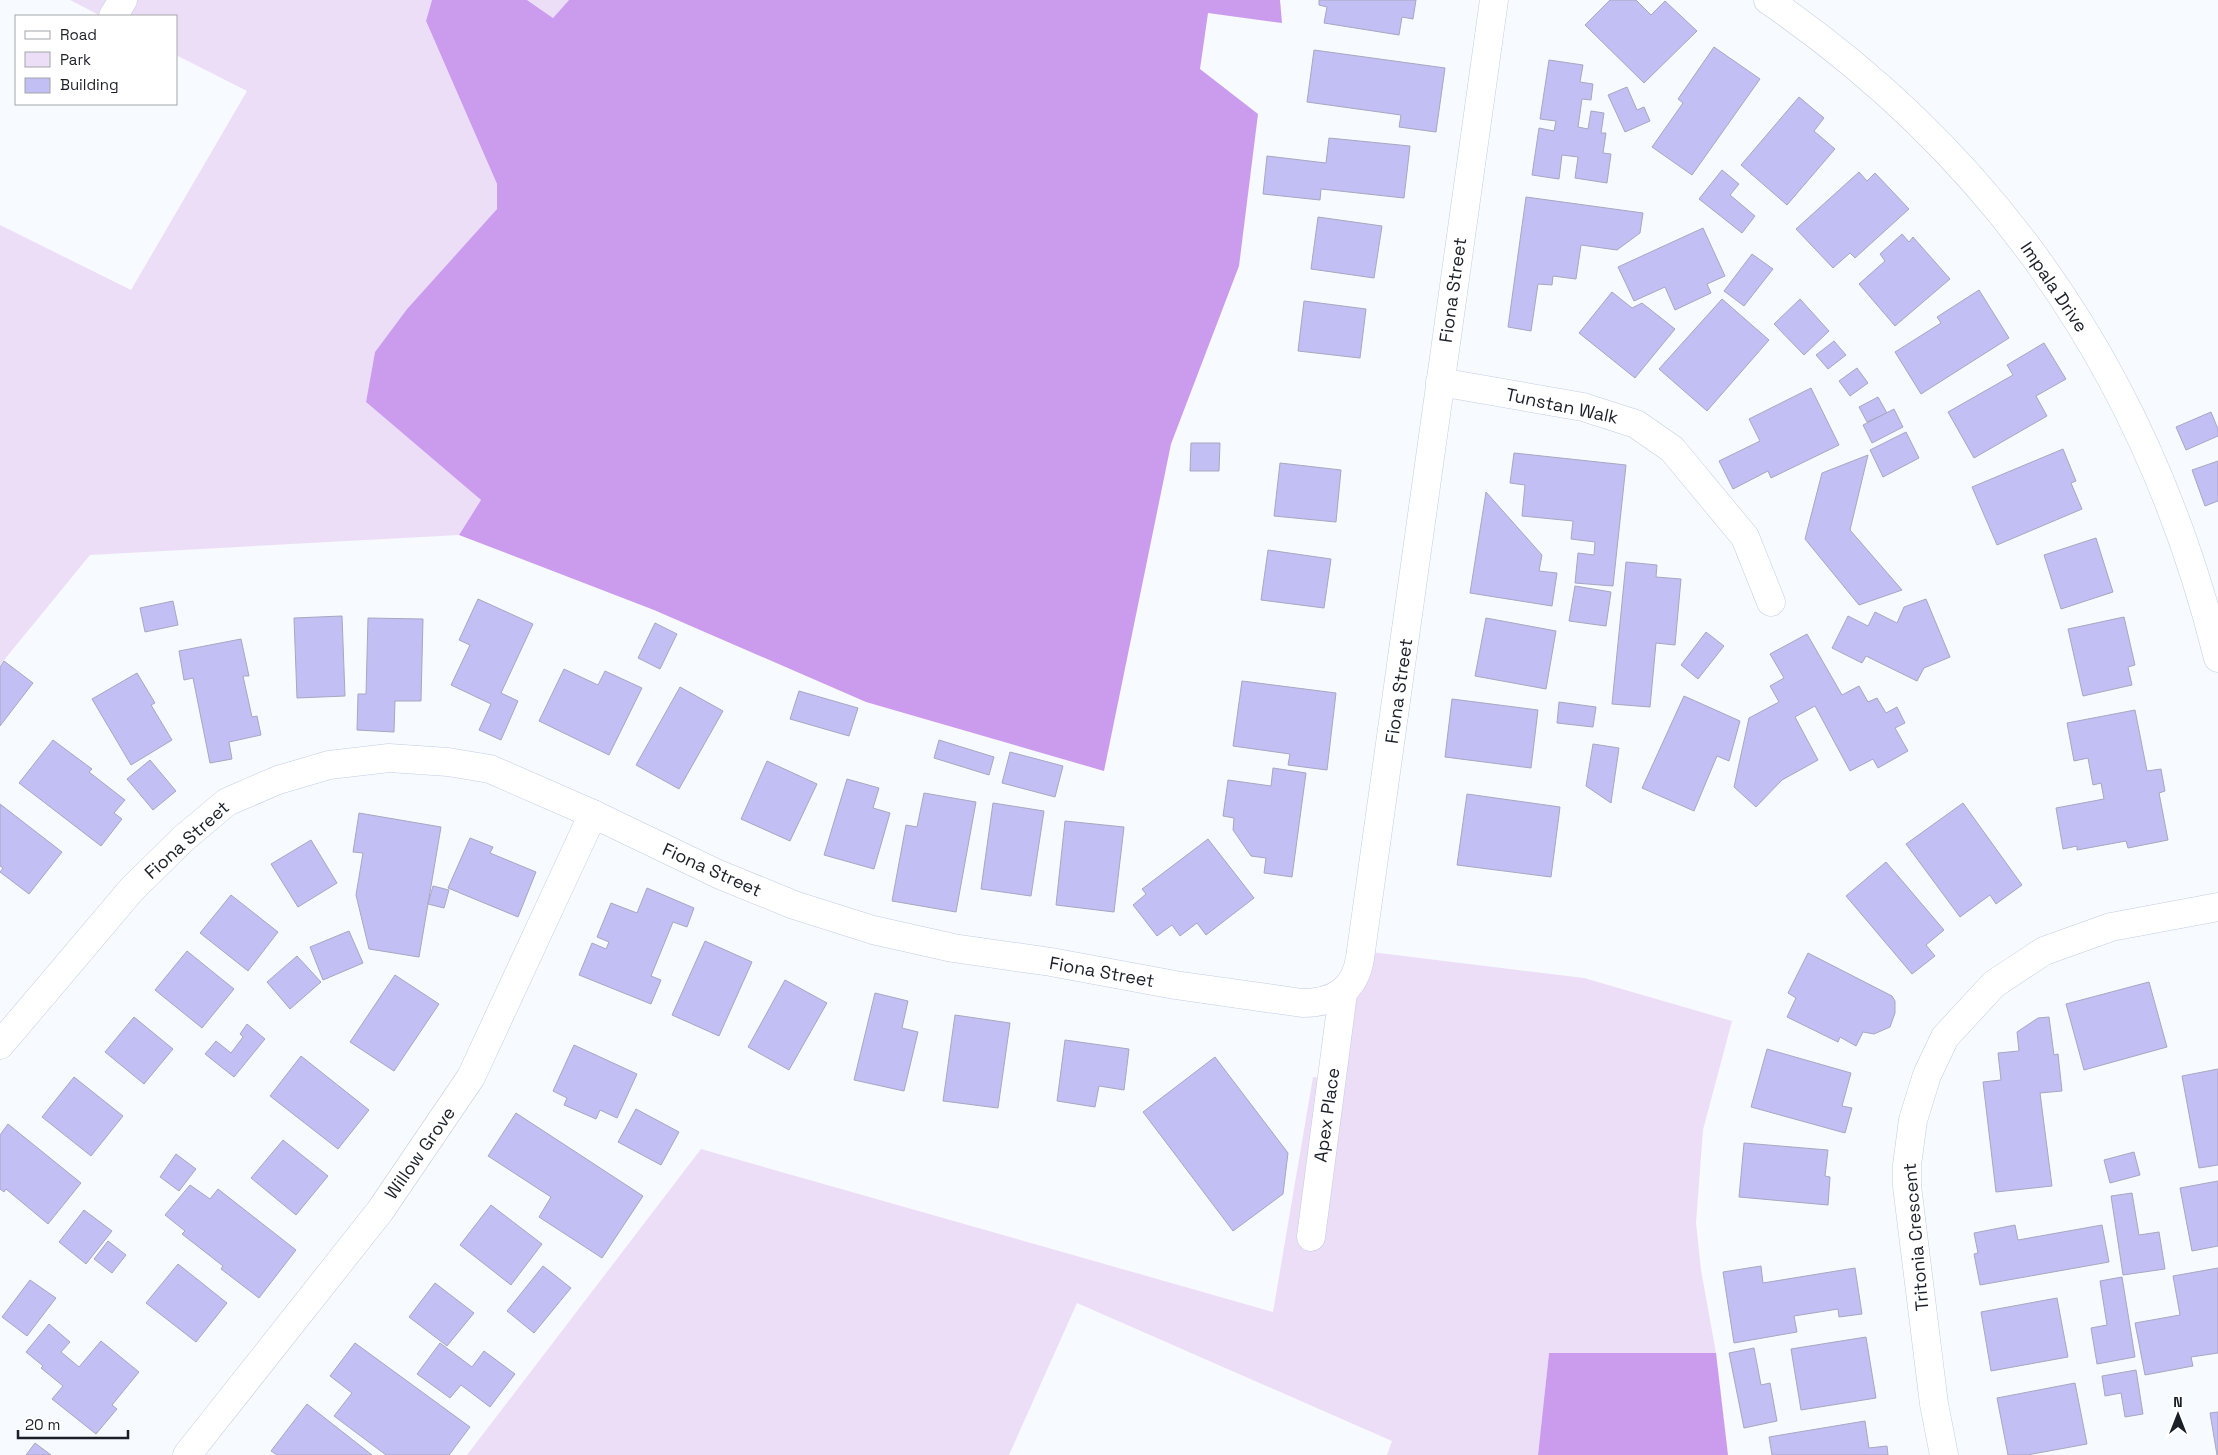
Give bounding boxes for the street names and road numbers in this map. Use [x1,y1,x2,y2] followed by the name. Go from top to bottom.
[1434,236,1471,344] street label: Fiona Street
[2016,237,2093,336] street label: Impala Drive
[1504,382,1621,429] street label: Tunstan Walk
[1380,637,1417,745] street label: Fiona Street
[139,796,234,884] street label: Fiona Street
[659,837,765,902] street label: Fiona Street
[1048,951,1156,992] street label: Fiona Street
[1309,1066,1345,1164] street label: Apex Place
[379,1102,460,1204] street label: Willow Grove
[1898,1162,1933,1312] street label: Tritonia Crescent

